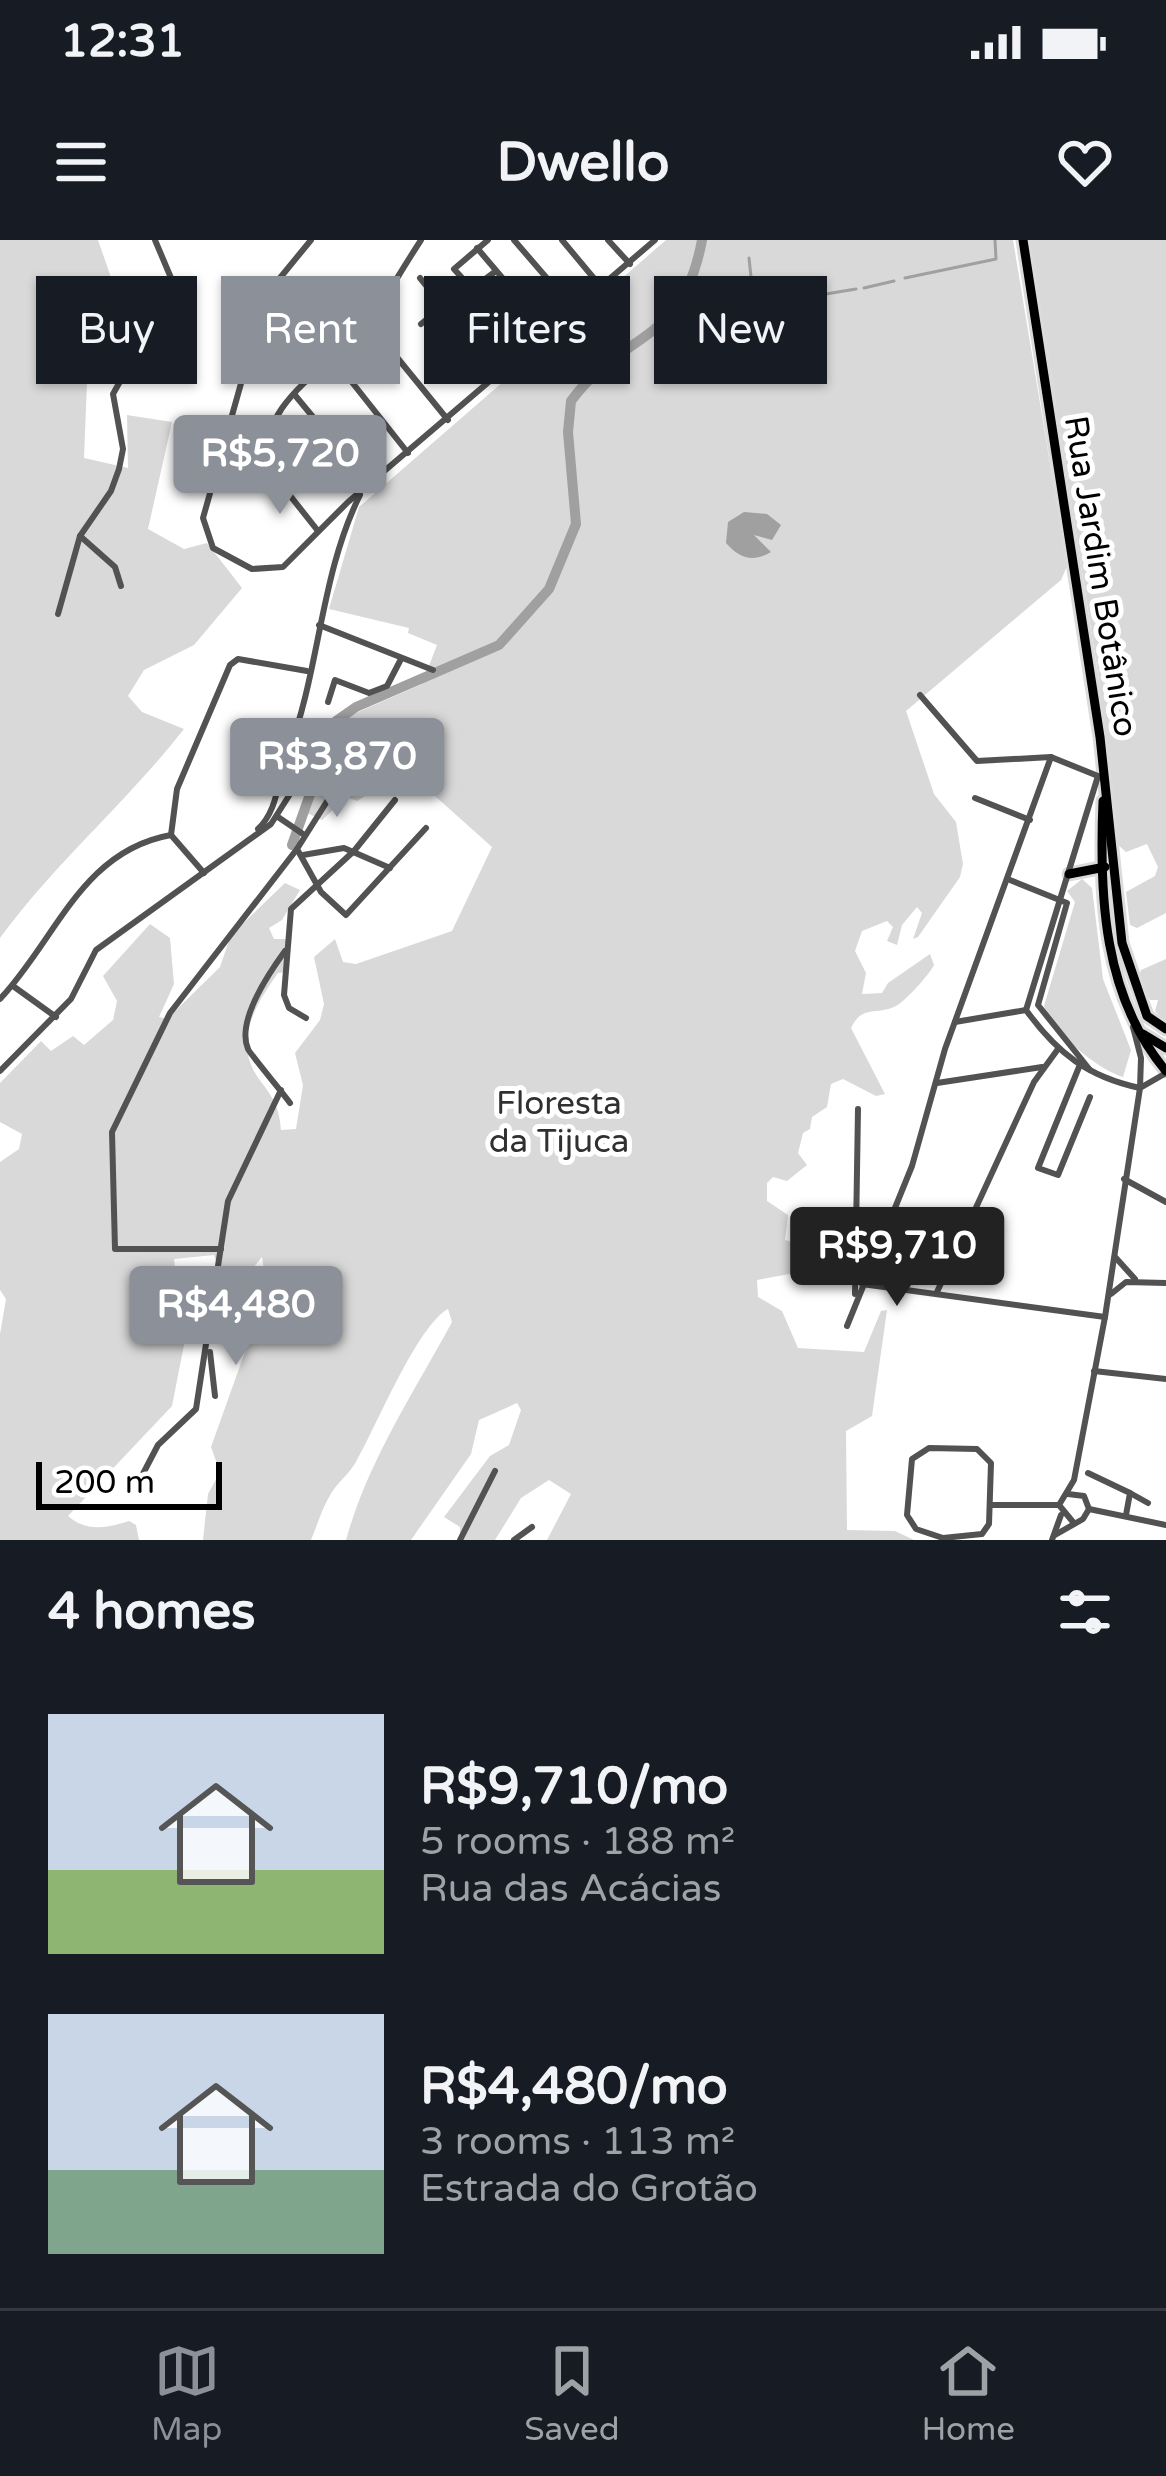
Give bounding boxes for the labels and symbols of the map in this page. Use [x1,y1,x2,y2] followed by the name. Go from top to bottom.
[1056,413,1145,739] street label: Rua Jardim Botânico
[169,415,391,517] pin: R$5,720
[226,718,448,820] pin: R$3,870
[489,1084,629,1161] park label: Floresta da Tijuca
[786,1207,1008,1309] pin: R$9,710
[125,1266,347,1368] pin: R$4,480
[36,1456,222,1509] scale bar

